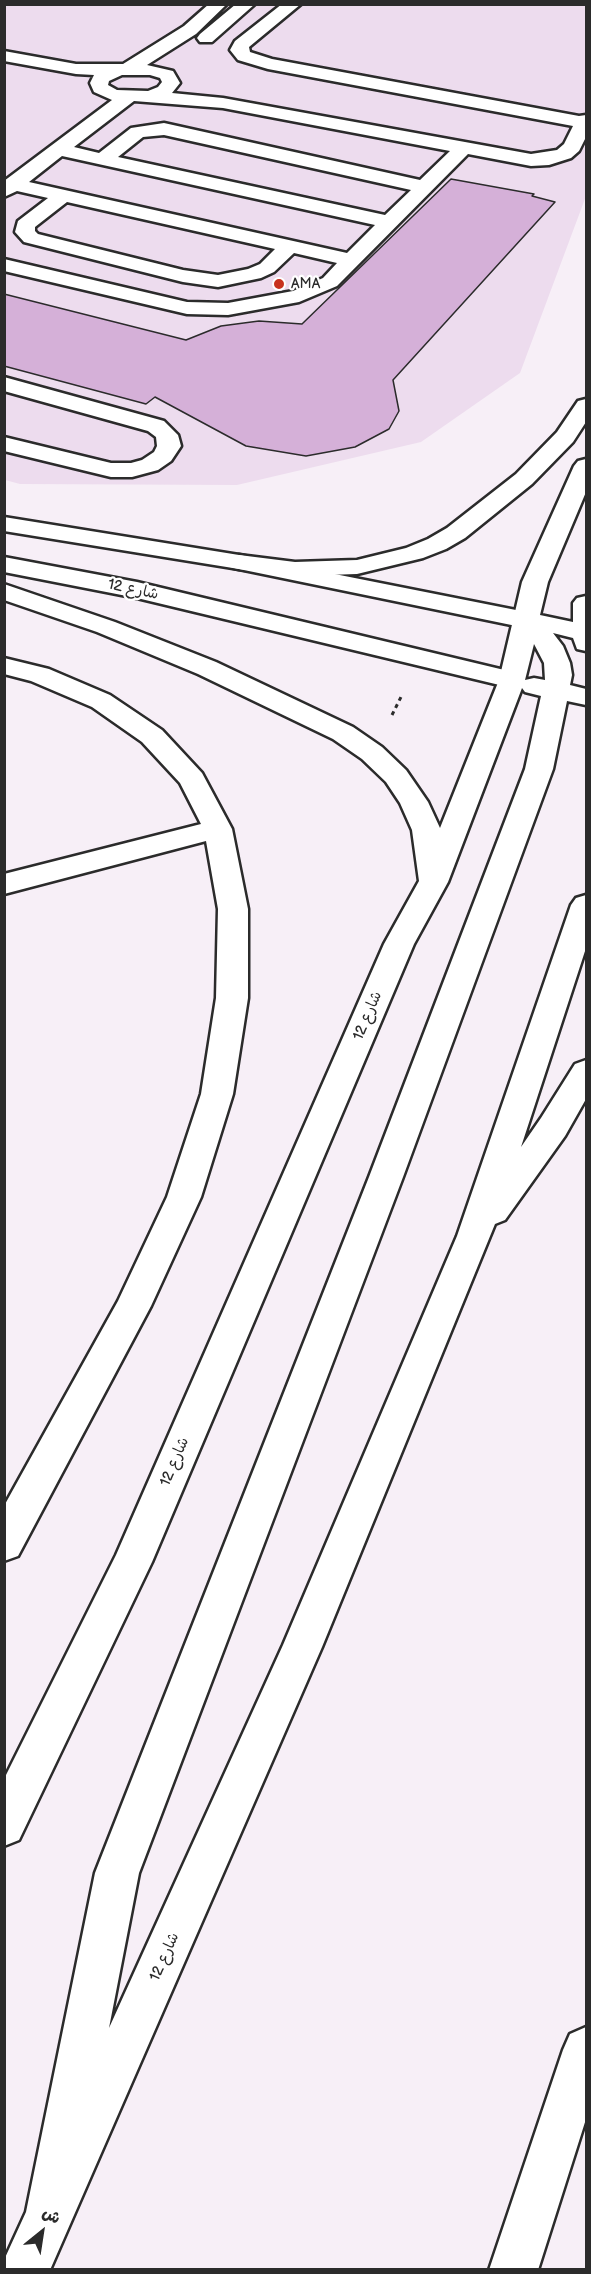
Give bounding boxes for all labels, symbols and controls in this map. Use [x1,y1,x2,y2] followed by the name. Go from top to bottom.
[291,276,320,292] place label: AMA
[272,277,286,291] marker: AMA
[106,576,160,604] street label: شارع 12
[350,989,386,1043] street label: شارع 12
[157,1435,193,1489] street label: شارع 12
[146,1930,184,1984] street label: شارع 12
[12,2202,72,2262] north arrow
[39,2203,64,2229] text: ش

